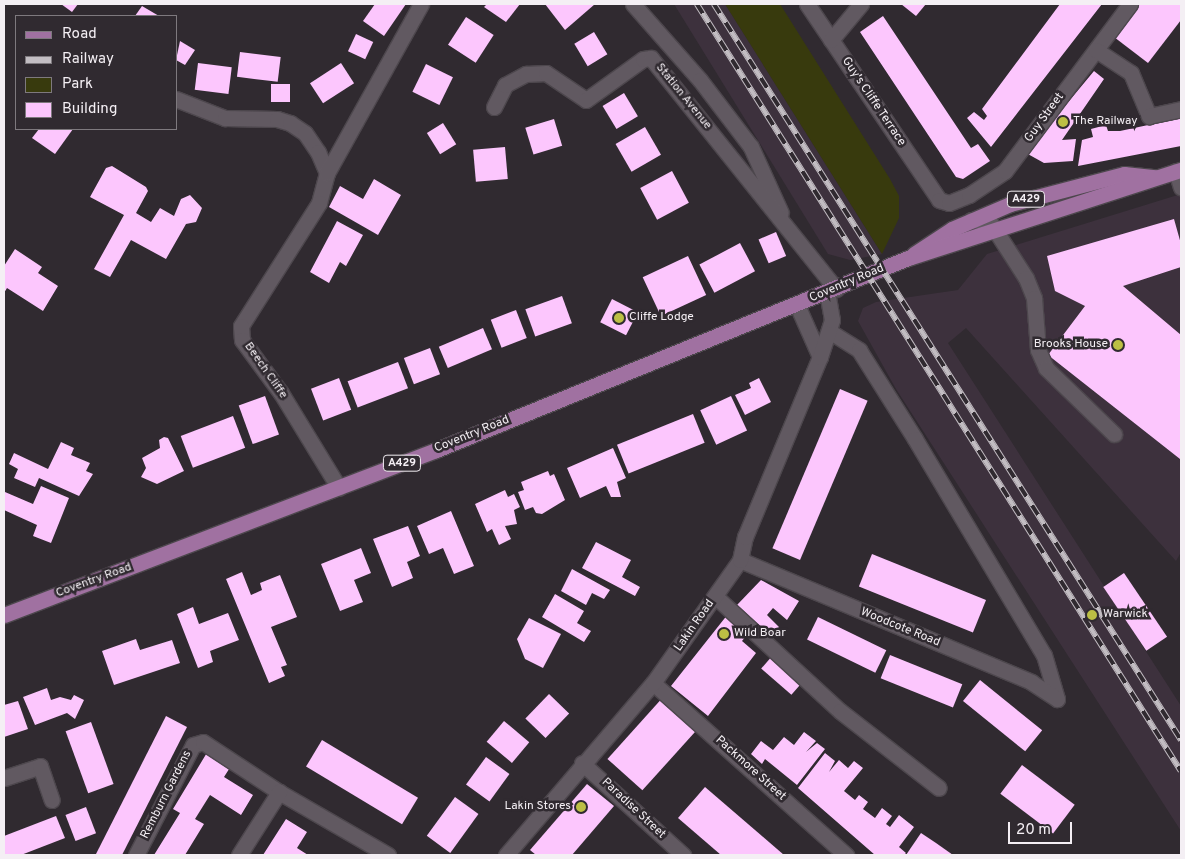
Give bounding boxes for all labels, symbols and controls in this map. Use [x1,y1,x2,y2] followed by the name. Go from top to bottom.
[15,15,178,130] legend
[62,25,97,44] text: Road
[62,50,114,69] text: Railway
[838,55,908,149] street label: Guy's Cliffe Terrace
[652,61,714,133] street label: Station Avenue
[62,75,93,94] text: Park
[1022,91,1068,145] street label: Guy Street
[62,100,117,119] text: Building
[1073,115,1138,129] place label: The Railway
[1057,116,1069,128] marker: The Railway
[1006,190,1046,208] road number: A429
[808,262,886,306] street label: Coventry Road
[629,311,694,325] place label: Cliffe Lodge
[613,312,625,324] marker: Cliffe Lodge
[1034,338,1108,352] place label: Brooks House
[1112,339,1124,351] marker: Brooks House
[240,340,290,402] street label: Beech Cliffe
[432,413,512,457] street label: Coventry Road
[382,454,422,472] road number: A429
[54,561,134,601] street label: Coventry Road
[672,597,718,655] street label: Lakin Road
[858,605,942,651] street label: Woodcote Road
[1085,608,1099,622] marker: Warwick
[1103,608,1148,622] place label: Warwick
[734,627,786,641] place label: Wild Boar
[718,628,730,640] marker: Wild Boar
[712,734,788,804] street label: Packmore Street
[139,749,195,841] street label: Remburn Gardens
[598,776,668,842] street label: Paradise Street
[505,800,571,814] place label: Lakin Stores
[575,801,587,813] marker: Lakin Stores
[1010,812,1074,844] scale bar
[1016,821,1051,840] text: 20 m

